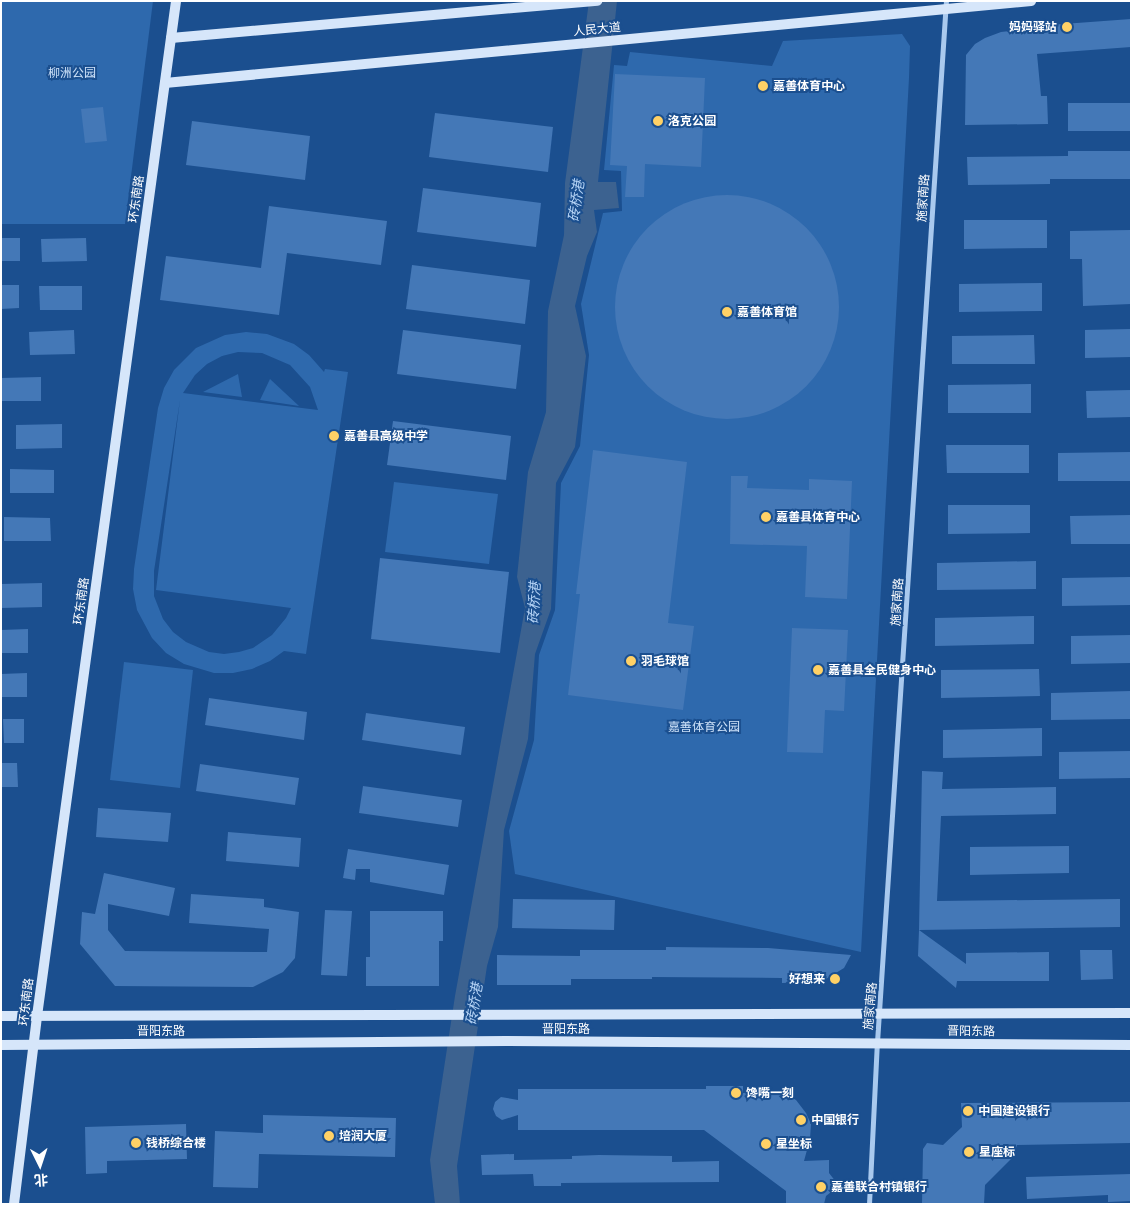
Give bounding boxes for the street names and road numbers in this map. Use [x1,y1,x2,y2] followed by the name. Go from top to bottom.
[572,20,622,38] street label: 人民大道
[126,174,146,224] street label: 环东南路
[914,174,932,222] street label: 施家南路
[71,576,91,626] street label: 环东南路
[888,578,906,626] street label: 施家南路
[16,977,36,1027] street label: 环东南路
[861,981,879,1031] street label: 施家南路
[542,1022,590,1036] street label: 晋阳东路
[947,1023,995,1039] street label: 晋阳东路
[137,1024,185,1038] street label: 晋阳东路

